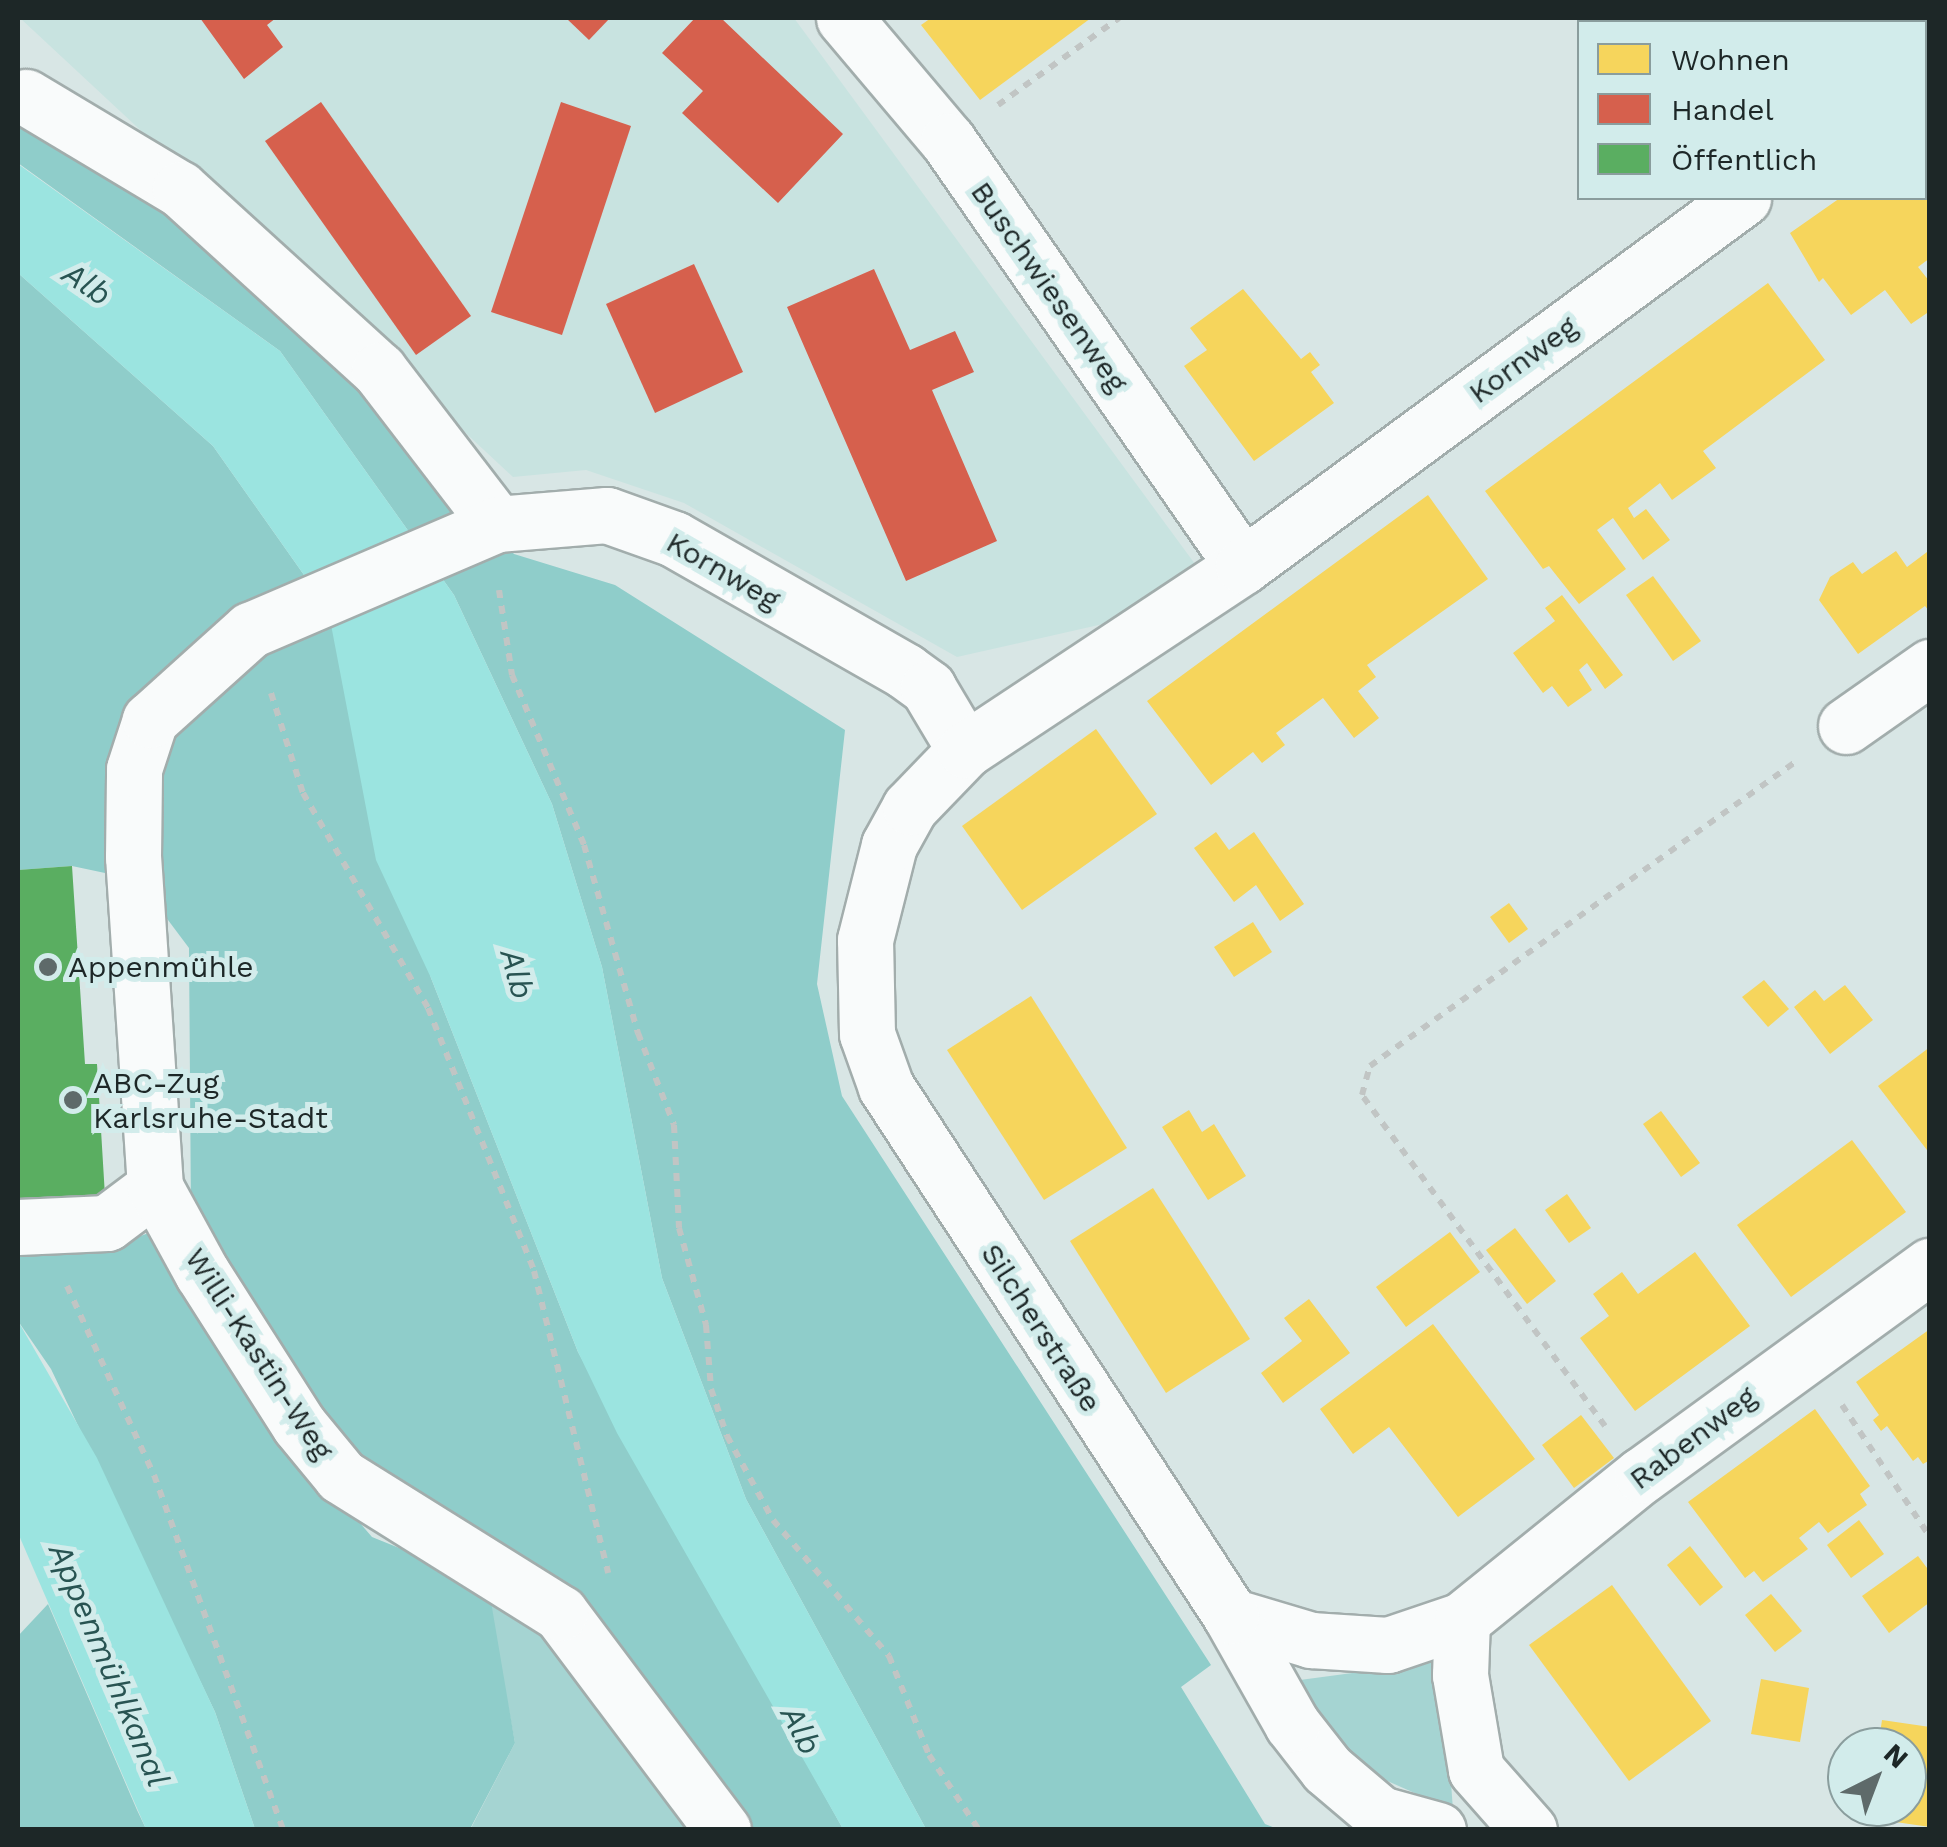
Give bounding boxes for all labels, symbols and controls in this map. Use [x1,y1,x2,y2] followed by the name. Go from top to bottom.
[1577,20,1927,200] legend
[1671,42,1790,77] text: Wohnen
[1671,92,1774,127] text: Handel
[1671,142,1817,177] text: Öffentlich
[963,175,1135,399] street label: Buschwiesenweg
[56,254,118,314] water label: Alb
[1462,309,1584,411] street label: Kornweg
[660,524,786,618] street label: Kornweg
[492,945,542,1003] water label: Alb
[68,949,253,985] place label: Appenmühle
[37,956,59,978] marker: Appenmühle
[93,1065,328,1136] place label: ABC-Zug Karlsruhe-Stadt
[62,1089,84,1111] marker: ABC-Zug Karlsruhe-Stadt
[973,1237,1109,1419] street label: Silcherstraße
[177,1241,341,1467] street label: Willi-Kastin-Weg
[1623,1379,1763,1497] street label: Rabenweg
[40,1538,178,1792] water label: Appenmühlkanal
[772,1699,830,1761] water label: Alb
[1827,1727,1927,1827] north arrow
[1877,1737,1915,1775] text: N

